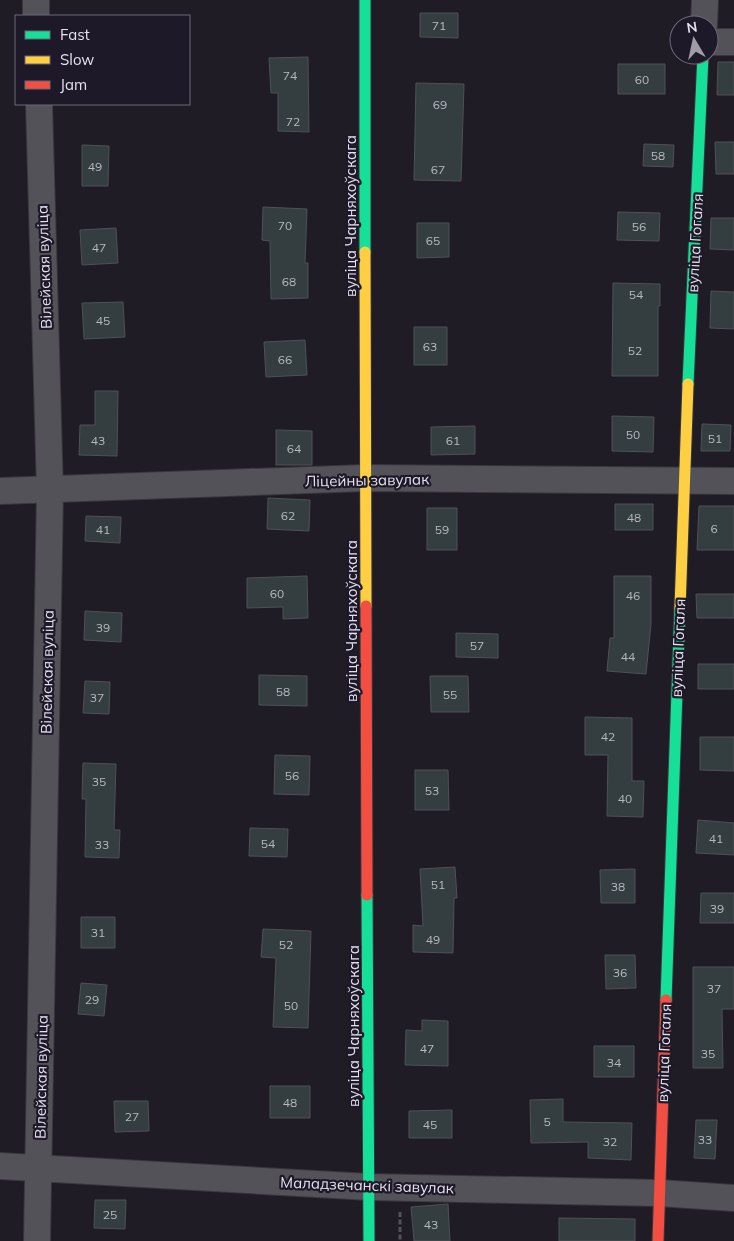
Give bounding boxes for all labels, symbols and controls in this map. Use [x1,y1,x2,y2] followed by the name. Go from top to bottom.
[15,15,190,105] legend
[669,15,719,65] north arrow
[685,17,699,37] text: N
[432,18,446,33] house number: 71
[60,25,90,44] text: Fast
[60,50,94,69] text: Slow
[283,68,297,83] house number: 74
[635,72,649,87] house number: 60
[60,75,87,94] text: Jam
[433,97,447,112] house number: 69
[286,114,300,129] house number: 72
[341,135,360,297] street label: вуліца Чарняхоўскага
[651,148,665,163] house number: 58
[88,159,102,174] house number: 49
[431,162,445,177] house number: 67
[683,193,707,293] street label: вуліца Гогаля
[32,205,56,329] street label: Вілейская вуліца
[278,218,292,233] house number: 70
[632,219,646,234] house number: 56
[426,233,440,248] house number: 65
[92,240,106,255] house number: 47
[282,274,296,289] house number: 68
[629,287,643,302] house number: 54
[96,313,110,328] house number: 45
[423,339,437,354] house number: 63
[628,343,642,358] house number: 52
[278,352,292,367] house number: 66
[626,427,640,442] house number: 50
[708,431,722,446] house number: 51
[91,433,105,448] house number: 43
[446,433,460,448] house number: 61
[287,441,301,456] house number: 64
[305,469,430,491] street label: Ліцейны завулак
[281,508,295,523] house number: 62
[627,510,641,525] house number: 48
[710,521,718,536] house number: 6
[96,522,110,537] house number: 41
[435,522,449,537] house number: 59
[342,540,361,702] street label: вуліца Чарняхоўскага
[270,586,284,601] house number: 60
[626,588,640,603] house number: 46
[667,598,689,698] street label: вуліца Гогаля
[36,610,58,734] street label: Вілейская вуліца
[96,620,110,635] house number: 39
[470,638,484,653] house number: 57
[621,649,635,664] house number: 44
[276,684,290,699] house number: 58
[443,687,457,702] house number: 55
[90,690,104,705] house number: 37
[601,729,615,744] house number: 42
[285,768,299,783] house number: 56
[92,774,106,789] house number: 35
[425,783,439,798] house number: 53
[618,791,632,806] house number: 40
[709,831,723,846] house number: 41
[261,836,275,851] house number: 54
[95,837,109,852] house number: 33
[431,877,445,892] house number: 51
[611,879,625,894] house number: 38
[710,901,724,916] house number: 39
[91,925,105,940] house number: 31
[426,932,440,947] house number: 49
[279,937,293,952] house number: 52
[344,945,363,1107] street label: вуліца Чарняхоўскага
[613,965,627,980] house number: 36
[707,981,721,996] house number: 37
[85,992,99,1007] house number: 29
[284,998,298,1013] house number: 50
[653,1003,675,1103] street label: вуліца Гогаля
[30,1015,52,1139] street label: Вілейская вуліца
[420,1041,434,1056] house number: 47
[701,1046,715,1061] house number: 35
[607,1055,621,1070] house number: 34
[283,1095,297,1110] house number: 48
[125,1109,139,1124] house number: 27
[543,1114,551,1129] house number: 5
[423,1117,437,1132] house number: 45
[698,1132,712,1147] house number: 33
[603,1134,617,1149] house number: 32
[280,1172,455,1198] street label: Маладзечанскі завулак
[103,1207,117,1222] house number: 25
[424,1217,438,1232] house number: 43

